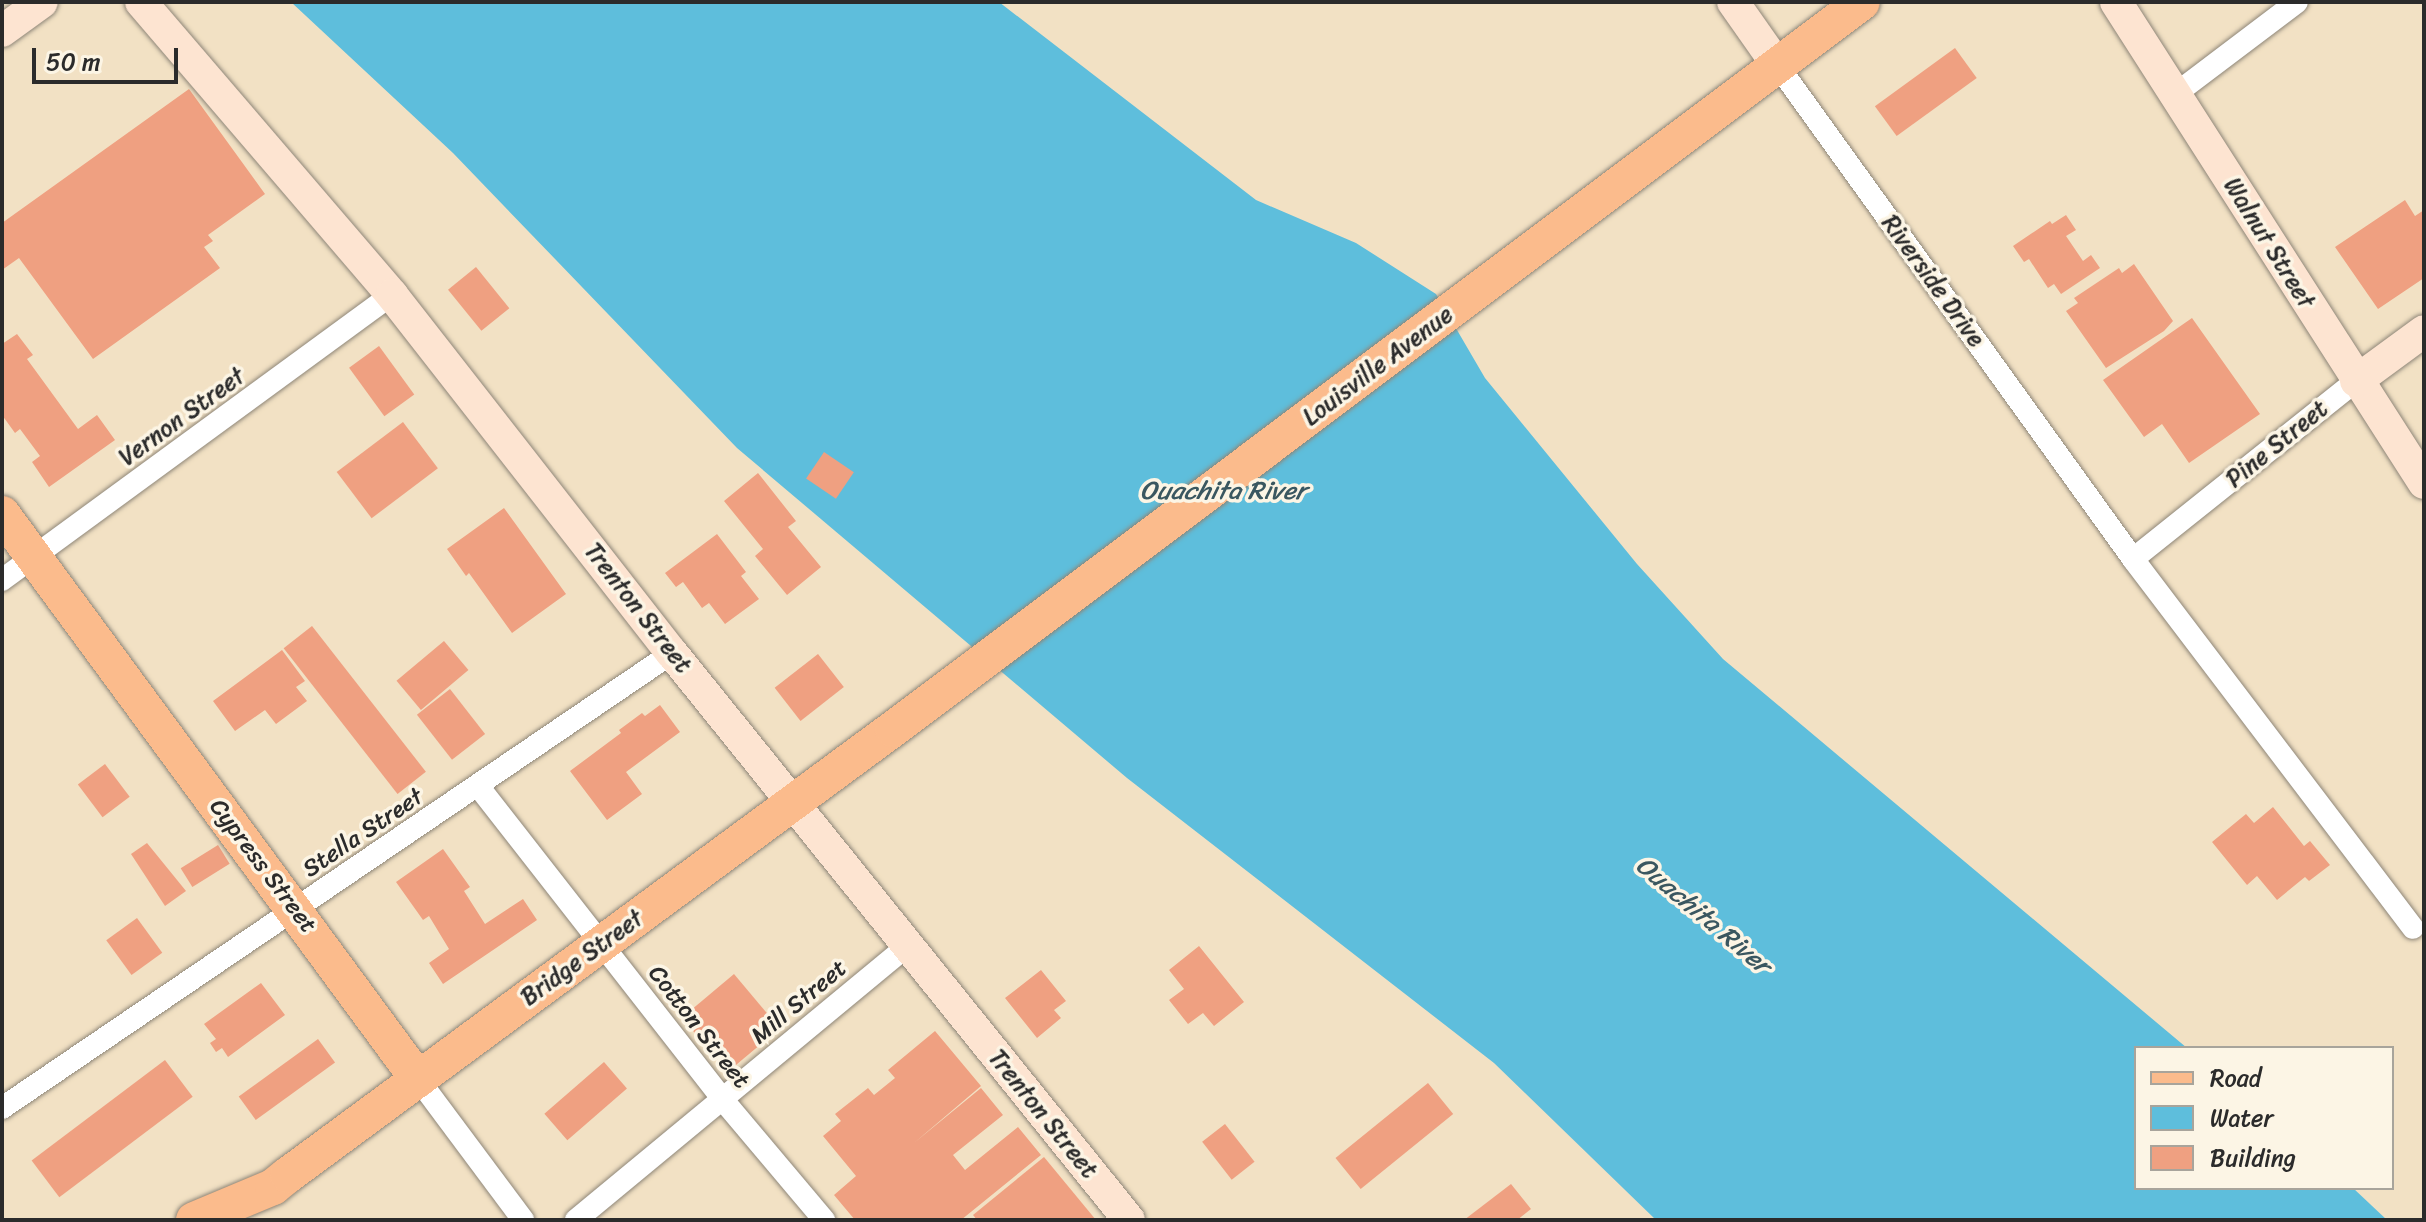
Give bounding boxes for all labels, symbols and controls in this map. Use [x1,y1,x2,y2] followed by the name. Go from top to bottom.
[36,32,182,82] scale bar
[46,41,101,83] text: 50 m
[2217,172,2321,314] street label: Walnut Street
[1875,209,1991,353] street label: Riverside Drive
[1297,300,1459,432] street label: Louisville Avenue
[113,362,251,472] street label: Vernon Street
[2220,394,2334,494] street label: Pine Street
[1140,475,1306,507] water label: Ouachita River
[578,537,698,679] street label: Trenton Street
[297,782,429,884] street label: Stella Street
[203,793,323,939] street label: Cypress Street
[1629,849,1777,981] water label: Ouachita River
[515,904,649,1012] street label: Bridge Street
[745,954,853,1050] street label: Mill Street
[642,960,756,1094] street label: Cotton Street
[982,1044,1104,1184] street label: Trenton Street
[2134,1046,2394,1190] legend
[2210,1057,2261,1099] text: Road
[2210,1097,2273,1139] text: Water
[2210,1137,2296,1179] text: Building

